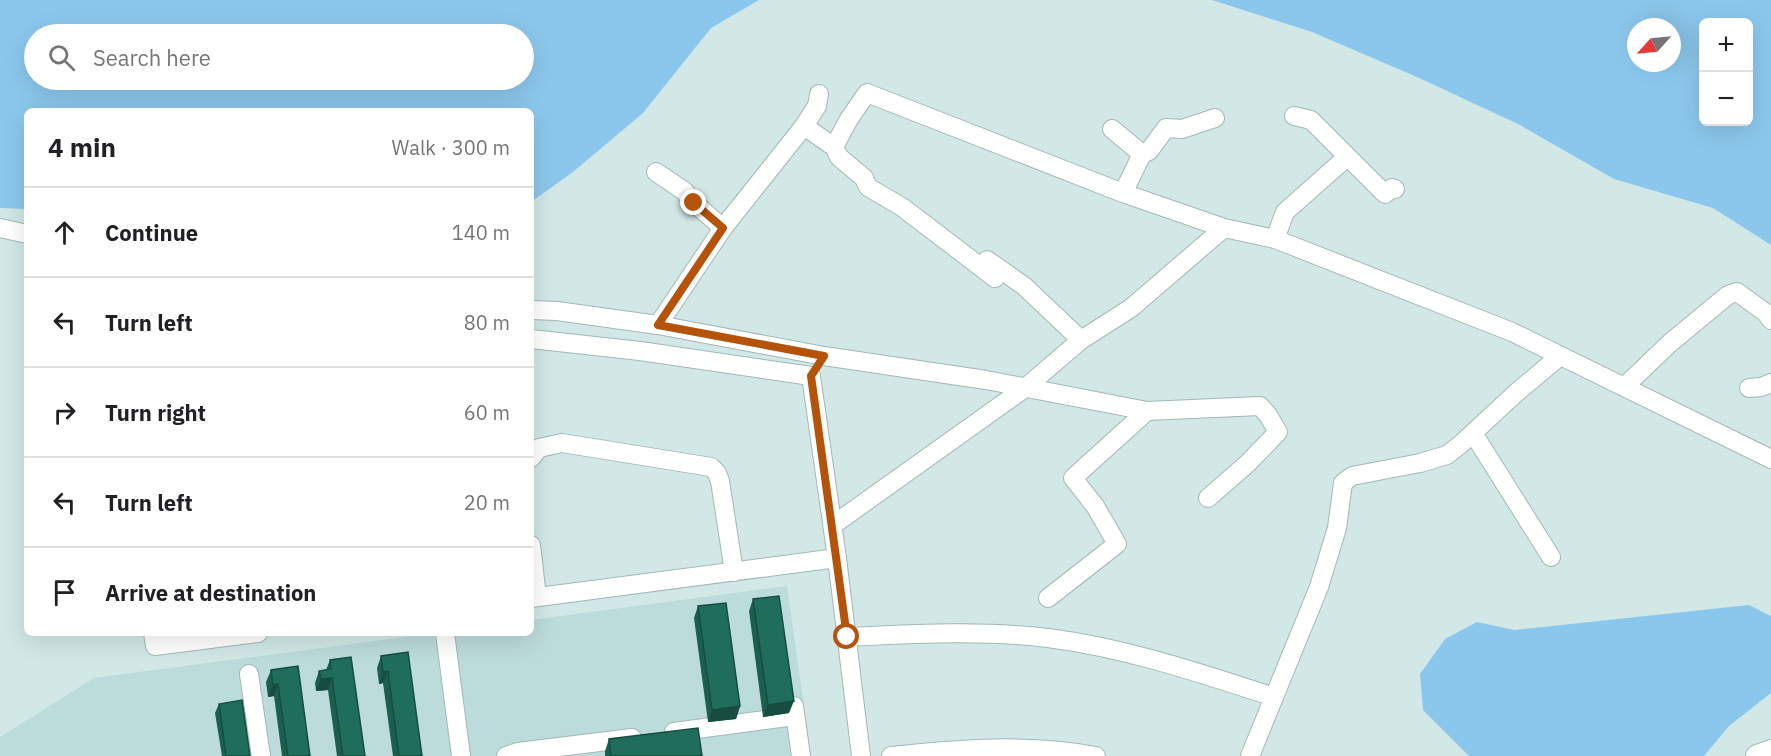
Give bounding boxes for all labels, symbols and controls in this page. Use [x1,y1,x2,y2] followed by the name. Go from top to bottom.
[1627,18,1681,72] north arrow
[1699,18,1753,126] map controls
[1699,18,1753,72] button: +
[24,24,534,90] search box
[45,41,78,74] icon: search
[93,43,211,72] text: Search here
[1699,72,1753,126] button: −
[48,130,116,164] text: 4 min
[392,134,510,161] text: Walk · 300 m
[680,189,706,215] route end
[48,216,81,249] icon: ahead
[105,218,198,247] text: Continue
[452,219,510,246] text: 140 m
[48,306,81,339] icon: left
[105,308,193,337] text: Turn left
[464,309,510,336] text: 80 m
[48,396,81,429] icon: right
[105,398,206,427] text: Turn right
[464,399,510,426] text: 60 m
[48,486,81,519] icon: left
[105,488,193,517] text: Turn left
[464,489,510,516] text: 20 m
[48,576,81,609] icon: arrive
[105,578,316,607] text: Arrive at destination
[833,623,859,649] route start

